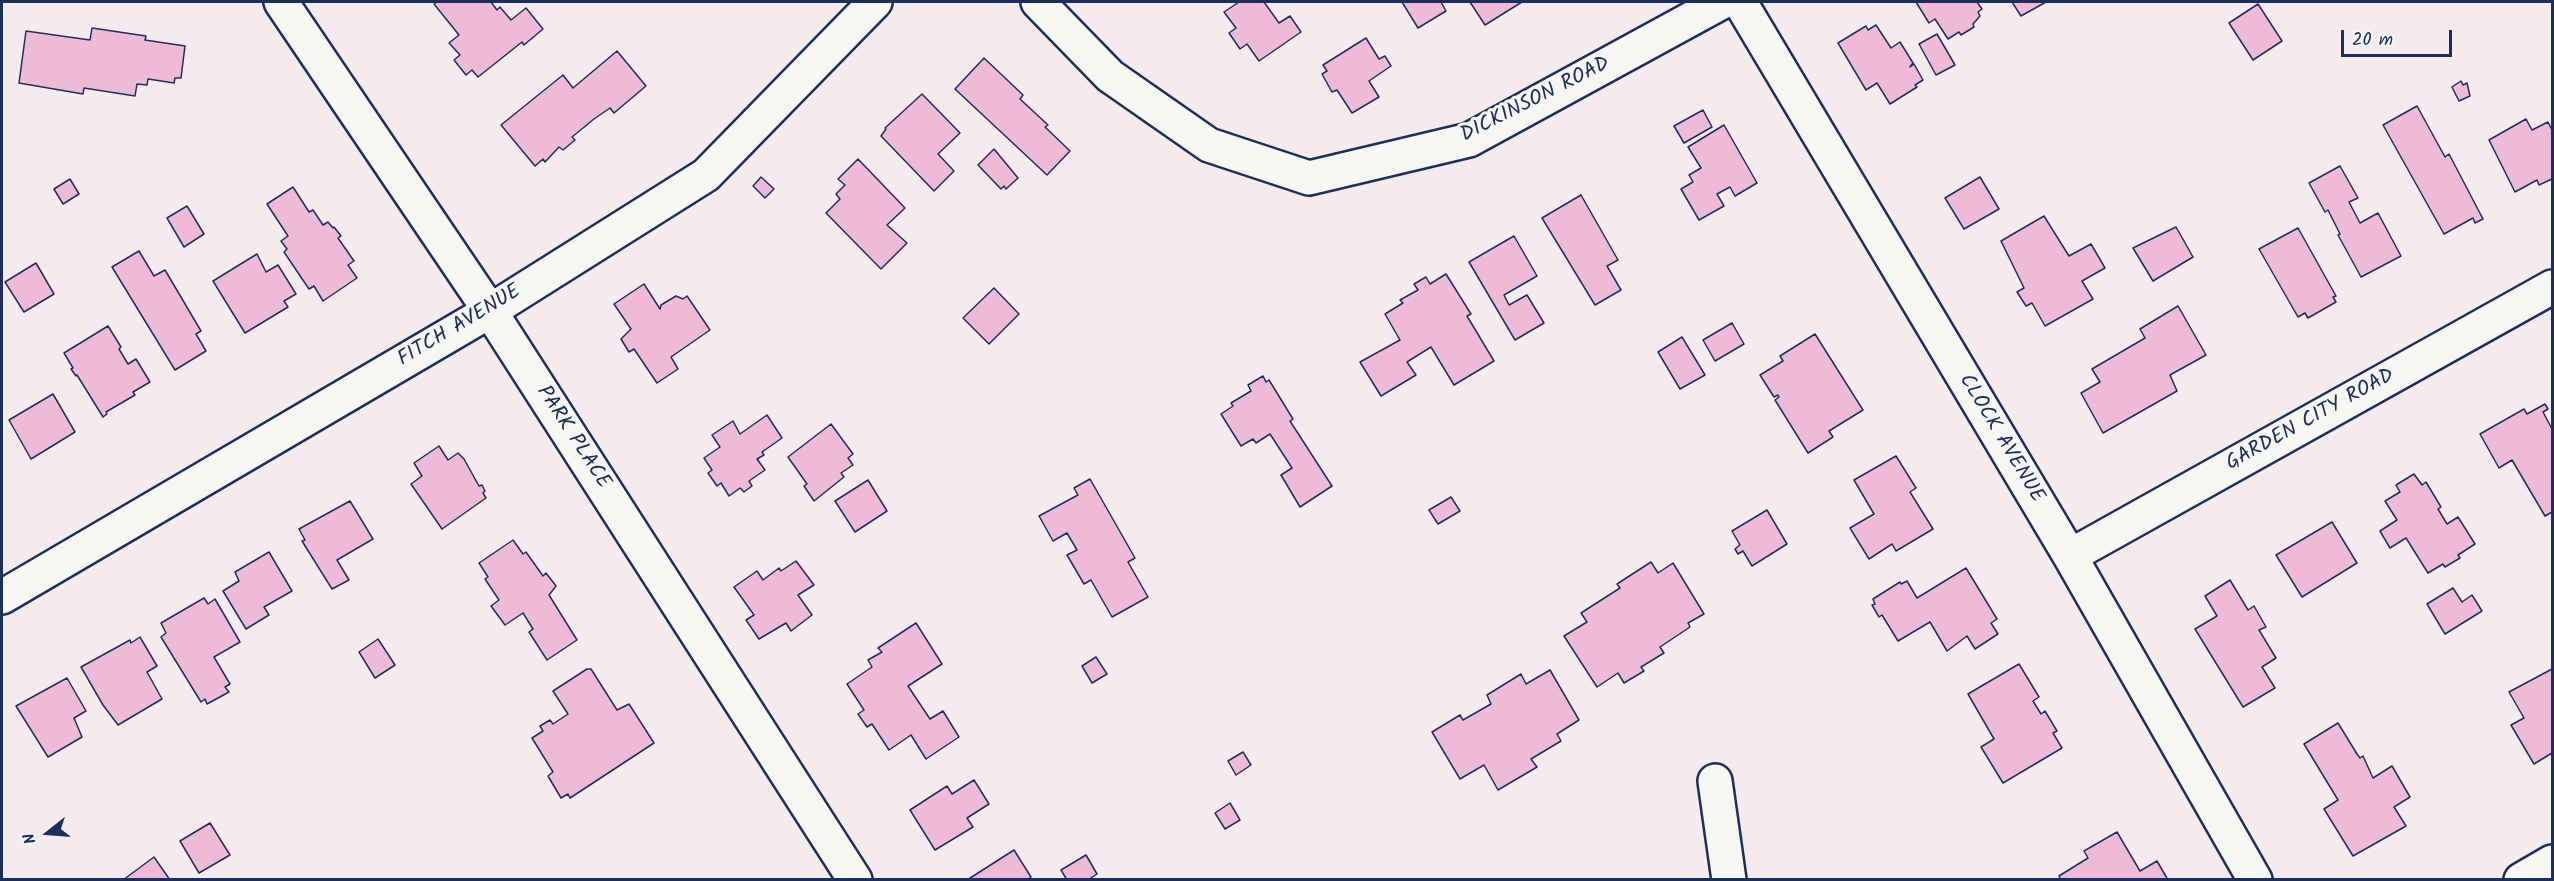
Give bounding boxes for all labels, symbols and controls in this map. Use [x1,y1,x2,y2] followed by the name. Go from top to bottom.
[2344,18,2455,56] scale bar
[2352,26,2393,55] text: 20 m
[1457,53,1615,149] street label: DICKINSON ROAD
[394,280,526,374] street label: FITCH AVENUE
[2222,364,2400,478] street label: GARDEN CITY ROAD
[1952,370,2048,508] street label: CLOCK AVENUE
[529,382,615,494] street label: PARK PLACE
[18,803,78,863] north arrow
[17,830,44,847] text: N

